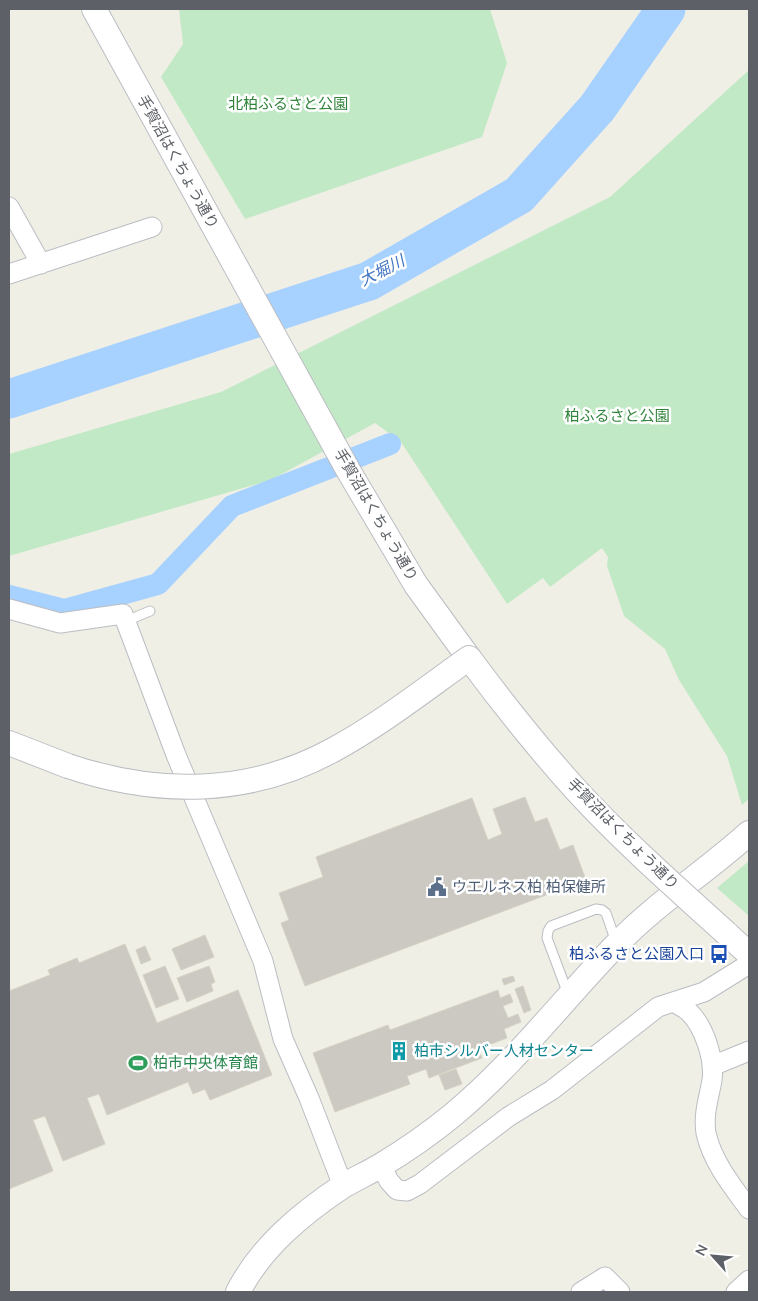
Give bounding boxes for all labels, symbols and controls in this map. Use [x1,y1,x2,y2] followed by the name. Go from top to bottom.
[133,92,223,232] street label: 手賀沼はくちょう通り
[228,94,348,114] park label: 北柏ふるさと公園
[356,249,410,292] water label: 大堀川
[564,406,670,426] park label: 柏ふるさと公園
[330,445,422,585] street label: 手賀沼はくちょう通り
[563,774,683,894] street label: 手賀沼はくちょう通り
[426,876,448,898] public building icon: ウエルネス柏 柏保健所
[452,877,606,897] place label: ウエルネス柏 柏保健所
[708,943,730,965] bus stop icon: 柏ふるさと公園入口
[569,944,704,964] place label: 柏ふるさと公園入口
[388,1040,410,1062] building icon: 柏市シルバー人材センター
[414,1041,594,1061] place label: 柏市シルバー人材センター
[127,1052,149,1074] sports icon: 柏市中央体育館
[153,1053,258,1073] place label: 柏市中央体育館
[688,1231,738,1281] north arrow
[691,1241,713,1259] text: N

